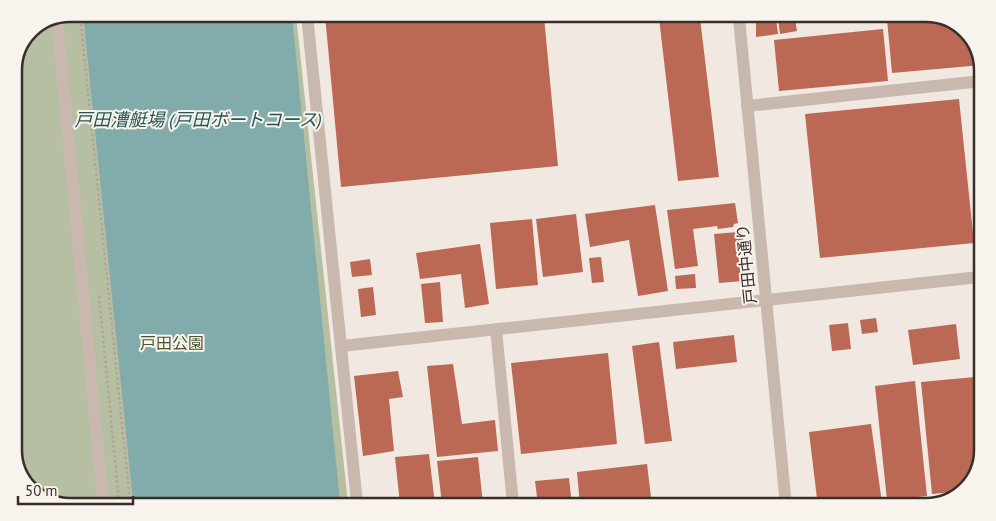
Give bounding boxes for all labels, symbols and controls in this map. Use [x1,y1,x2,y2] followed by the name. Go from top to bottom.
[74,108,322,131] water label: 戸田漕艇場 (戸田ボートコース)
[732,223,760,305] street label: 戸田中通り
[140,333,204,353] park label: 戸田公園
[18,474,132,506] scale bar
[25,481,58,500] text: 50 m

